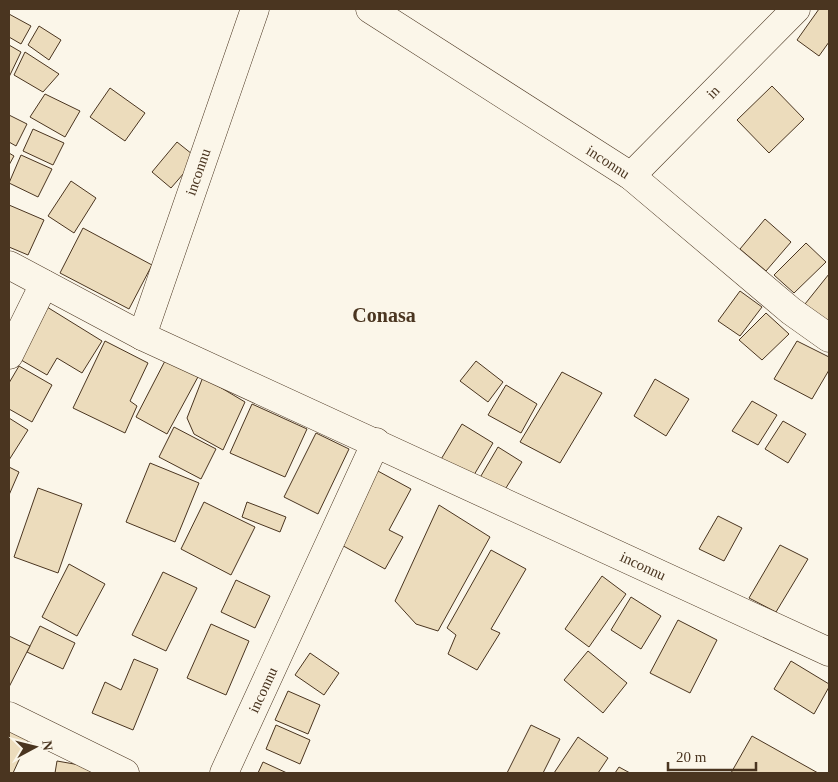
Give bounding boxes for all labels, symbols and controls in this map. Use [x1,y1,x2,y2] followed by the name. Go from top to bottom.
[703,82,723,102] street label: in
[583,142,633,182] street label: inconnu
[183,146,214,197] street label: inconnu
[352,304,416,326] district label: Conasa
[618,549,669,584] street label: inconnu
[246,664,281,715] street label: inconnu
[10,722,60,772] north arrow
[39,740,55,751] text: N
[668,740,756,772] scale bar
[676,749,707,765] text: 20 m

